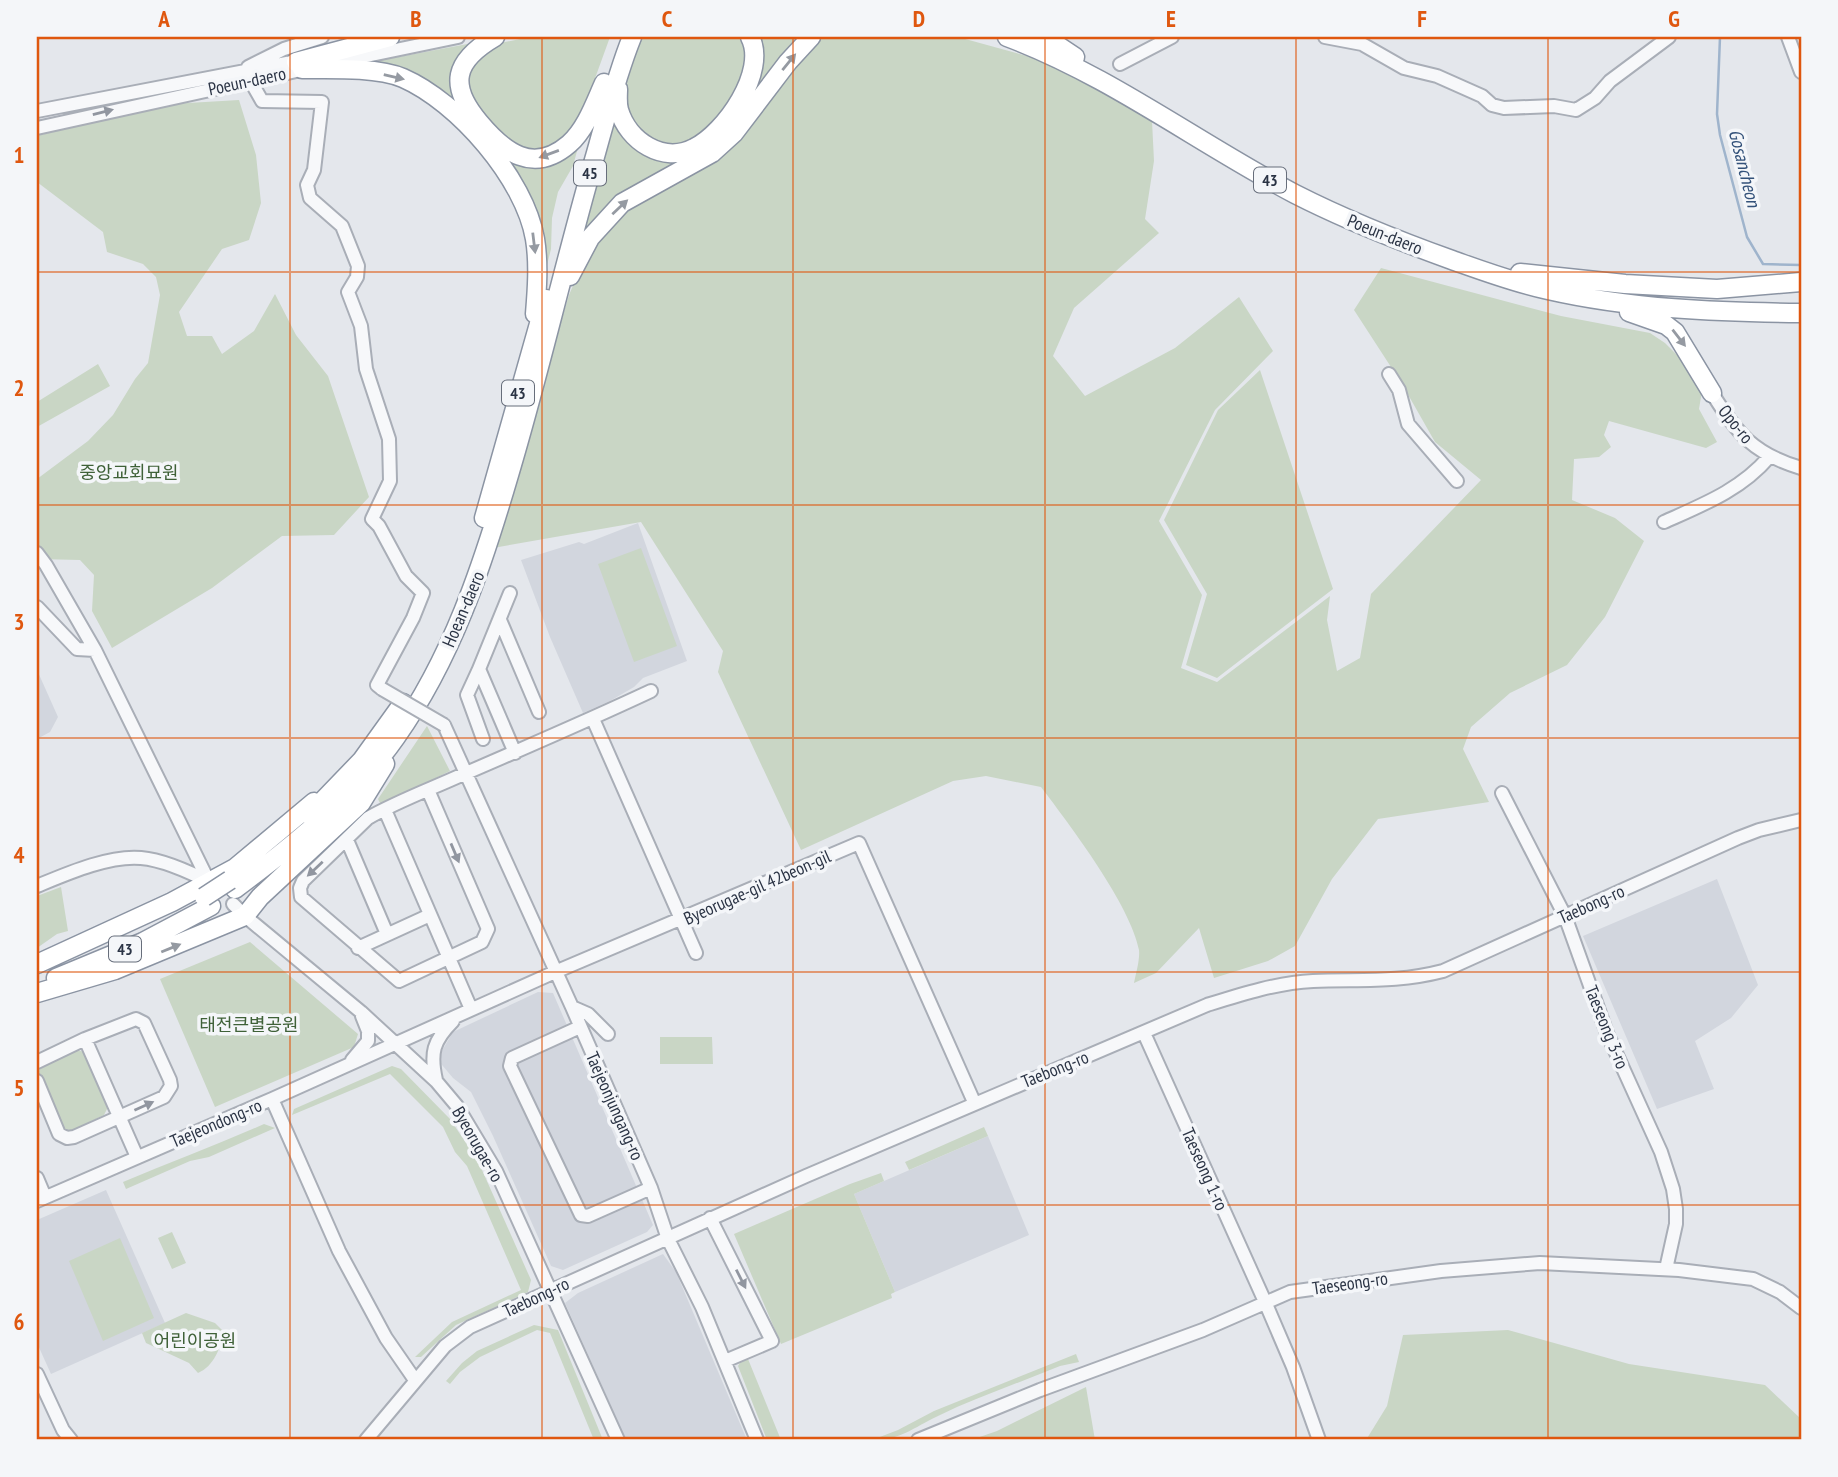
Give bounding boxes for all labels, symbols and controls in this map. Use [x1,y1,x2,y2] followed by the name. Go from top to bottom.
[157,4,170,33] text: A
[410,4,422,33] text: B
[662,4,673,33] text: C
[913,4,925,33] text: D
[1166,4,1176,33] text: E
[1417,4,1427,33] text: F
[1668,4,1680,33] text: G
[782,53,797,71] one-way arrow
[206,62,288,100] street label: Poeun-daero
[383,72,405,83] one-way arrow
[92,106,114,117] one-way arrow
[1724,127,1767,211] water label: Gosancheon
[14,140,25,169] text: 1
[539,148,560,159] one-way arrow
[574,160,606,186] road number: 45
[1254,168,1286,192] road number: 43
[611,199,629,215] one-way arrow
[1344,209,1426,260] street label: Poeun-daero
[528,232,539,254] one-way arrow
[1671,329,1686,347] one-way arrow
[14,373,25,402] text: 2
[502,380,534,406] road number: 43
[1713,400,1759,448] street label: Opo-ro
[79,461,179,484] park label: 중앙교회묘원
[437,567,489,650] street label: Hoean-daero
[14,607,25,636] text: 3
[14,840,25,869] text: 4
[449,843,461,863] one-way arrow
[680,844,835,930] street label: Byeorugae-gil 42beon-gil
[307,861,324,877] one-way arrow
[1554,879,1628,929] street label: Taebong-ro
[109,937,141,962] road number: 43
[160,942,181,953] one-way arrow
[1580,982,1634,1072] street label: Taeseong 3-ro
[199,1013,299,1036] park label: 태전큰별공원
[1018,1045,1092,1093] street label: Taebong-ro
[581,1048,649,1164] street label: Taejeonjungang-ro
[14,1073,25,1102] text: 5
[167,1093,265,1153] street label: Taejeondong-ro
[134,1100,154,1112] one-way arrow
[447,1102,509,1186] street label: Byeorugae-ro
[1177,1124,1233,1214] street label: Taeseong 1-ro
[1311,1266,1389,1300] street label: Taeseong-ro
[735,1269,746,1289] one-way arrow
[499,1272,573,1322] street label: Taebong-ro
[14,1307,25,1336] text: 6
[154,1329,236,1352] park label: 어린이공원

